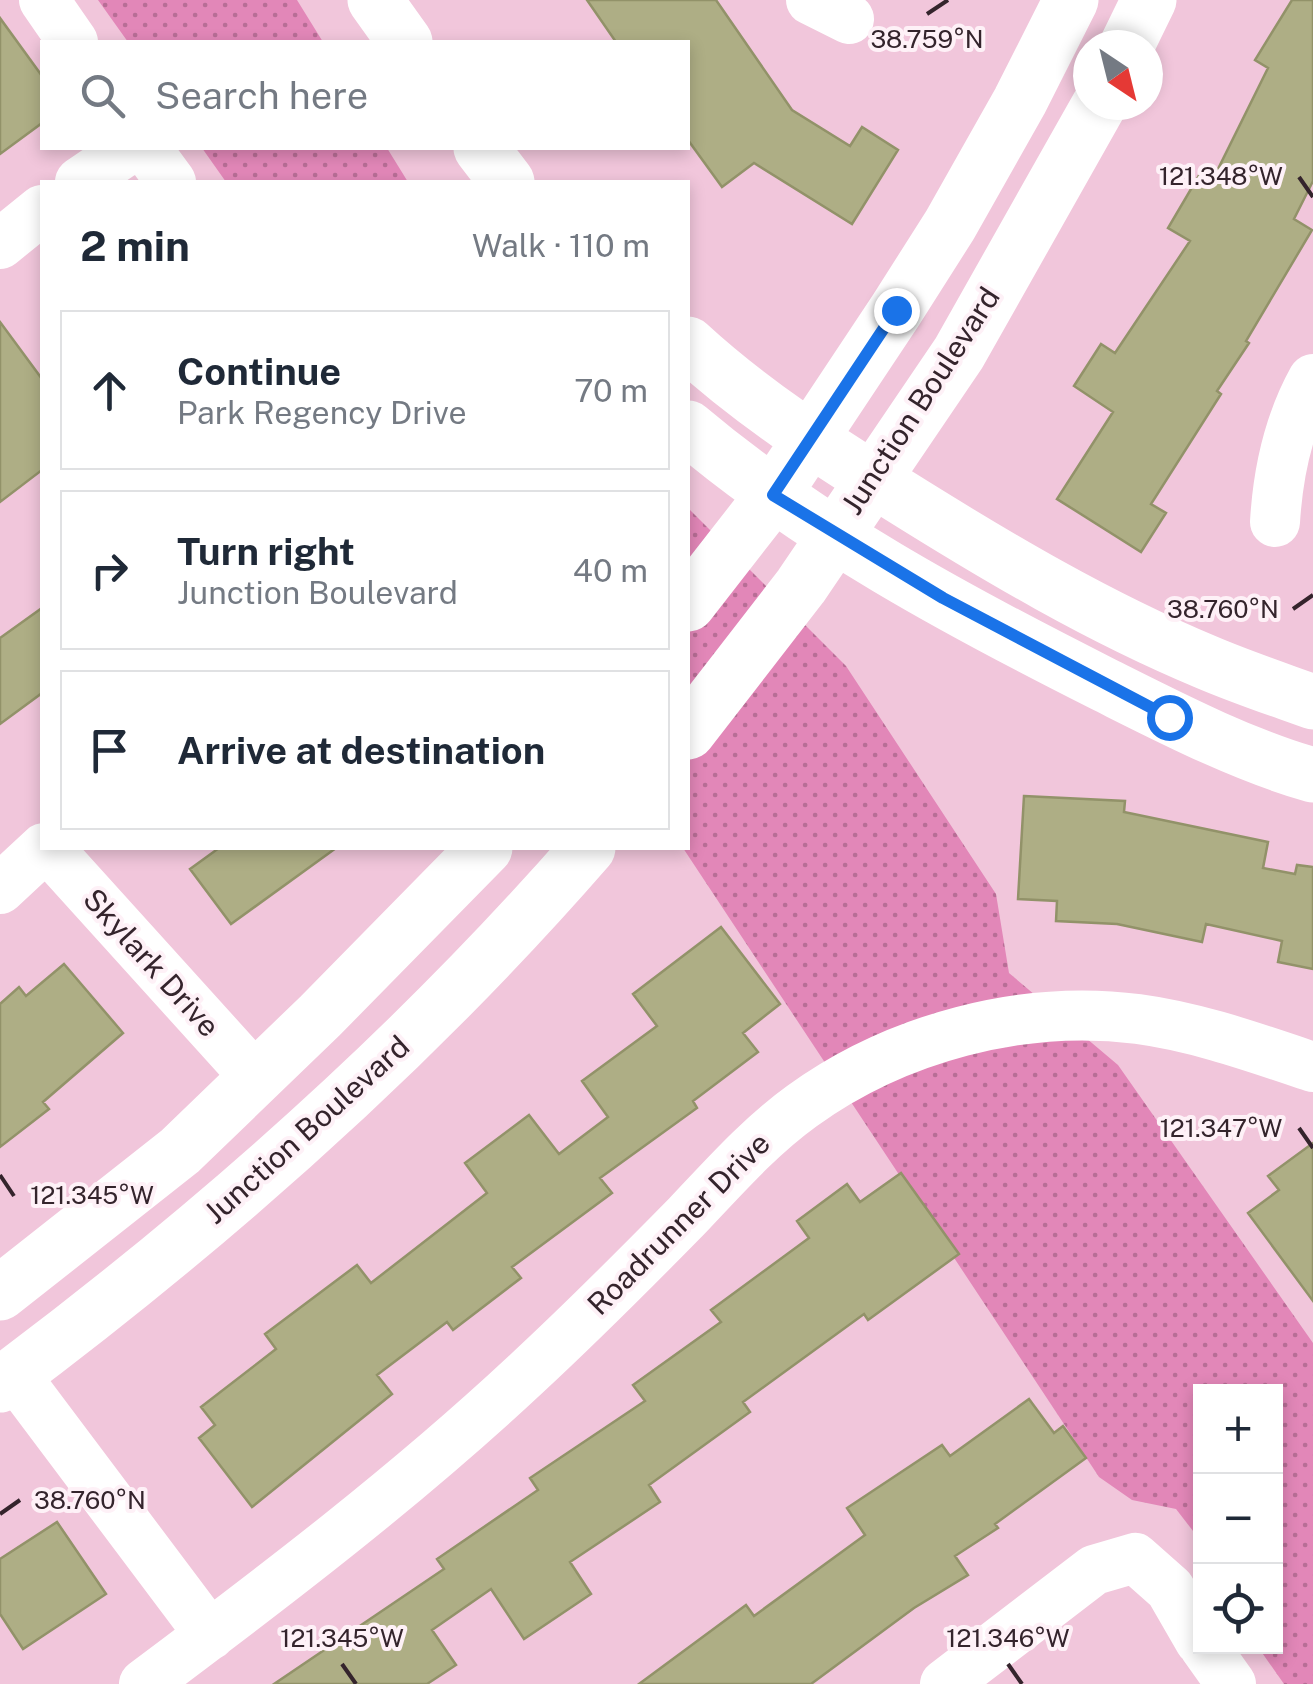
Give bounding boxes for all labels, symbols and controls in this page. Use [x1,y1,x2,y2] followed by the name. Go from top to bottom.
[870,24,984,54] text: 38.759°N
[1073,30,1163,120] north arrow
[40,40,690,150] search box
[75,68,130,123] icon: search
[155,73,368,118] text: Search here
[1159,161,1283,191] text: 121.348°W
[80,221,190,270] text: 2 min
[472,227,650,264] text: Walk · 110 m
[833,280,1007,521] street label: Junction Boulevard
[874,288,920,334] route end
[177,349,341,394] text: Continue
[82,363,137,418] icon: ahead
[574,372,648,409] text: 70 m
[177,394,467,431] text: Park Regency Drive
[177,529,355,574] text: Turn right
[82,543,137,598] icon: right
[573,552,648,589] text: 40 m
[177,574,458,611] text: Junction Boulevard
[1167,594,1279,624] text: 38.760°N
[1147,695,1193,741] route start
[82,723,137,778] icon: arrive
[177,728,545,773] text: Arrive at destination
[76,881,228,1044] street label: Skylark Drive
[196,1028,416,1231] street label: Junction Boulevard
[1160,1113,1283,1143] text: 121.347°W
[580,1125,777,1322] street label: Roadrunner Drive
[30,1180,154,1210] text: 121.345°W
[1193,1384,1283,1654] map controls
[1193,1384,1283,1474] button: +
[1193,1474,1283,1564] button: −
[34,1485,146,1515] text: 38.760°N
[1193,1564,1283,1654] button: locate
[280,1623,404,1653] text: 121.345°W
[946,1623,1070,1653] text: 121.346°W

